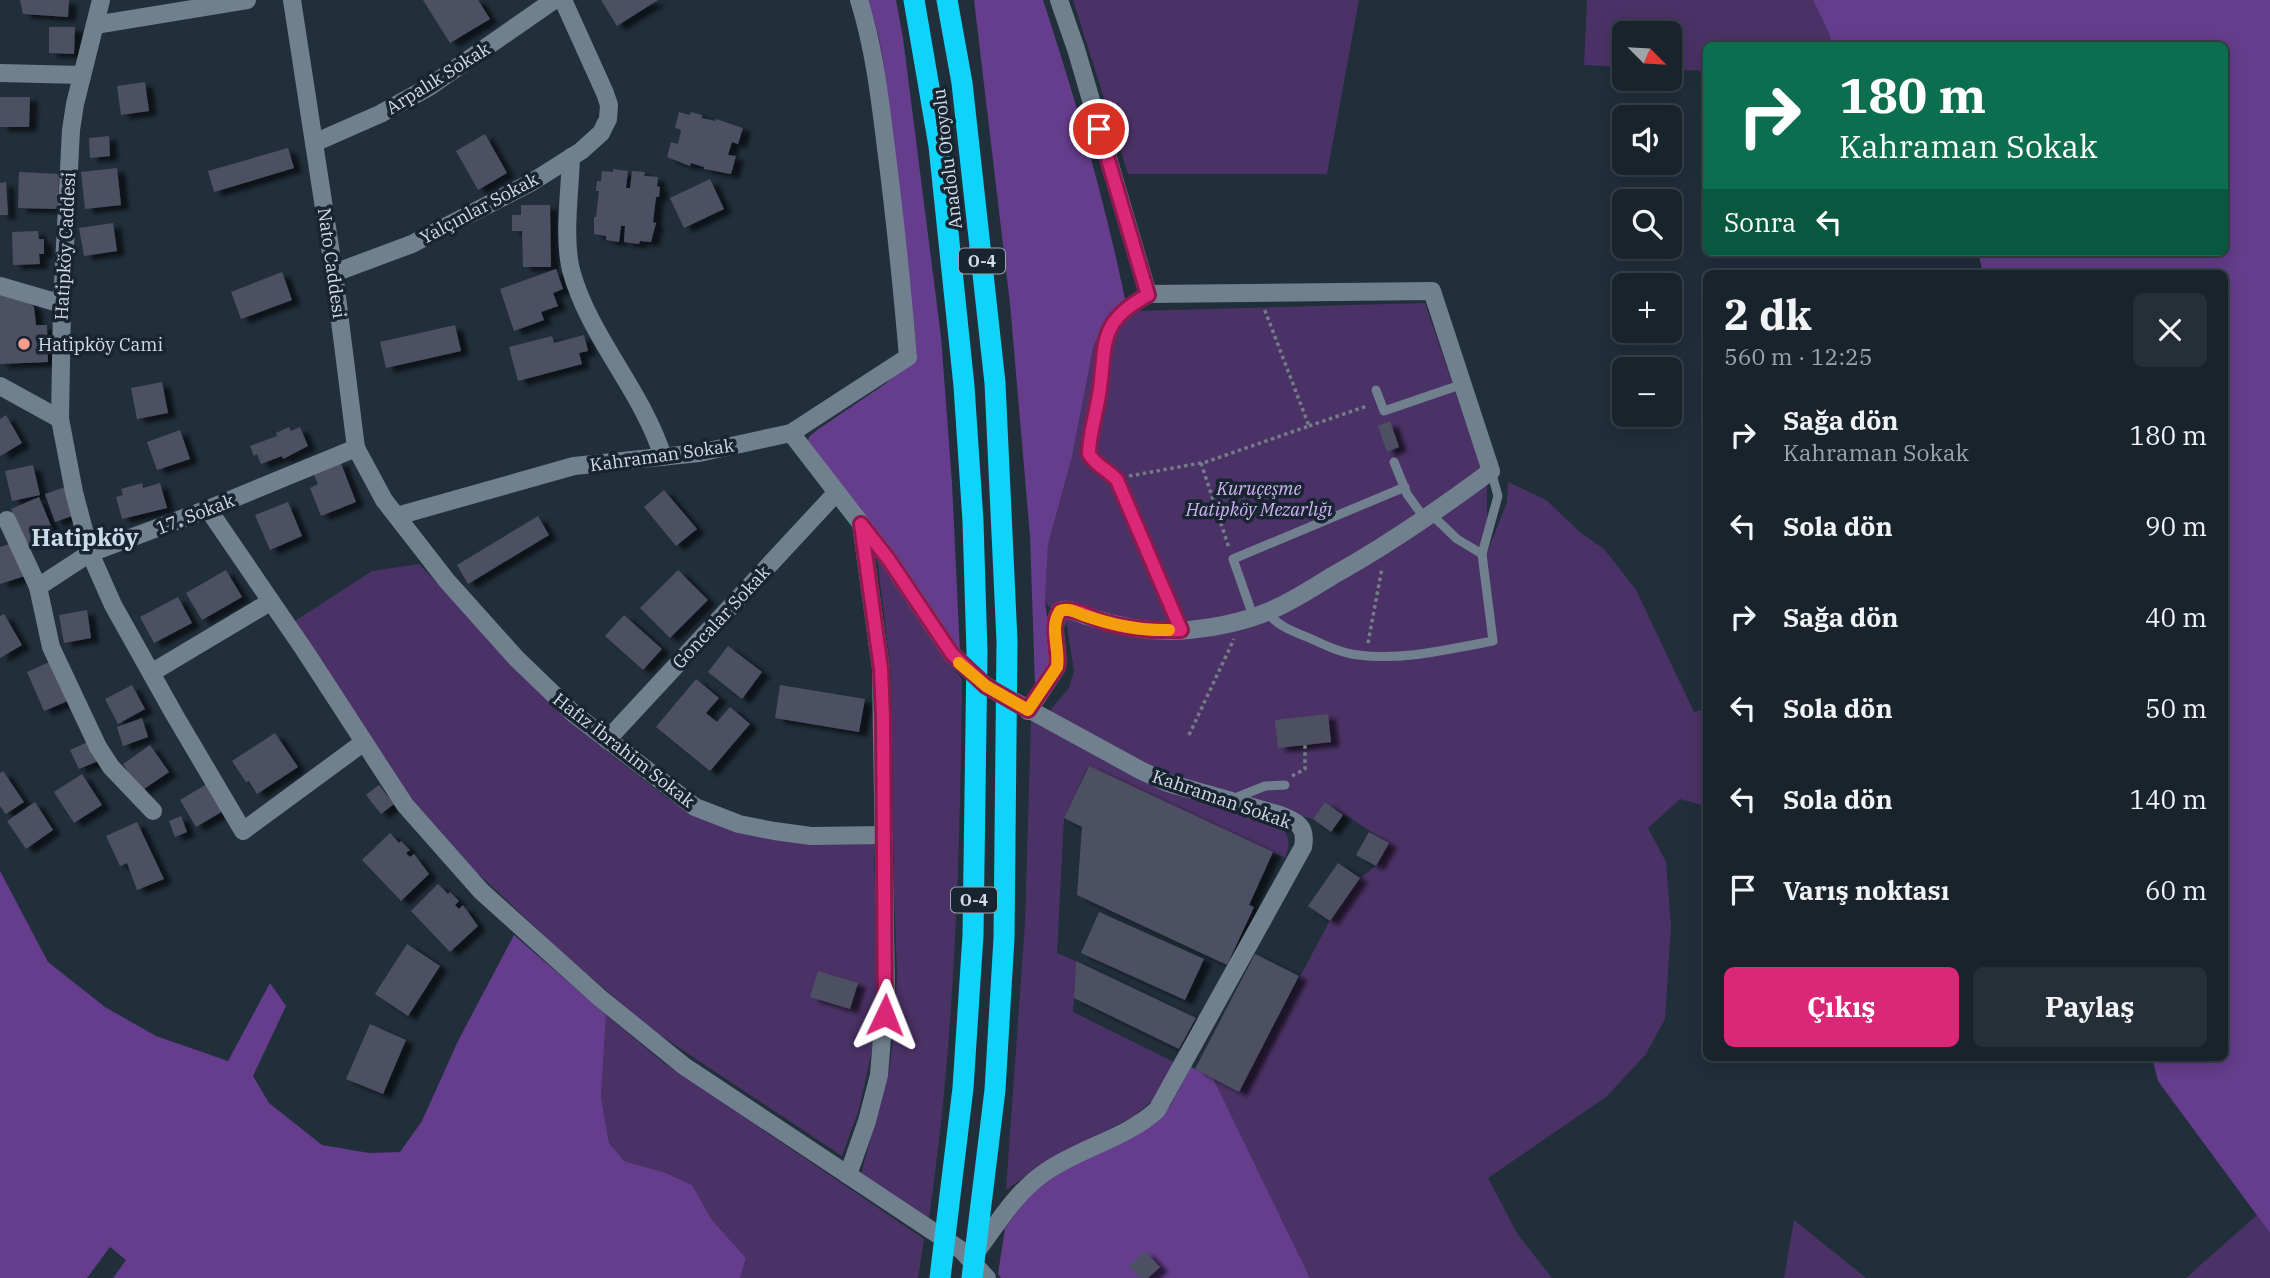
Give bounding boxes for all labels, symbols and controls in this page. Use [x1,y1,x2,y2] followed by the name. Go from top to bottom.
[1612,21,1682,91] north arrow
[1612,21,1682,427] map controls
[382,37,495,119] street label: Arpalık Sokak
[1839,63,1986,126] text: 180 m
[1724,70,1815,161] icon: right
[927,88,967,230] street label: Anadolu Otoyolu
[1069,99,1129,159] pin
[1612,105,1682,175] button: sound
[1080,110,1118,148] icon: arrive
[1839,125,2098,167] text: Kahraman Sokak
[416,167,543,249] street label: Yalçınlar Sokak
[50,171,80,321] street label: Hatipköy Caddesi
[1612,189,1682,259] button: search
[1810,203,1848,241] icon: left
[1724,205,1796,239] text: Sonra
[313,206,351,320] street label: Nato Caddesi
[959,248,1005,274] road number: O-4
[1612,273,1682,343] button: +
[1724,287,1812,342] text: 2 dk
[2133,293,2207,367] button: close
[38,333,163,356] place label: Hatipköy Cami
[16,336,32,352] marker: Hatipköy Cami
[1724,341,1873,371] text: 560 m · 12:25
[1612,357,1682,427] button: −
[1783,403,1899,437] text: Sağa dön
[1724,416,1762,454] icon: right
[2129,418,2207,452] text: 180 m
[588,433,736,477] street label: Kahraman Sokak
[1783,437,1969,467] text: Kahraman Sokak
[1185,477,1333,521] park label: Kuruçeşme Hatipköy Mezarlığı
[153,488,238,539] street label: 17. Sokak
[1724,507,1762,545] icon: left
[1783,509,1893,543] text: Sola dön
[2145,509,2207,543] text: 90 m
[31,521,139,553] district label: Hatipköy
[667,560,775,673] street label: Goncalar Sokak
[1724,598,1762,636] icon: right
[1783,600,1899,634] text: Sağa dön
[2145,600,2207,634] text: 40 m
[548,687,700,813] street label: Hafız İbrahim Sokak
[1724,689,1762,727] icon: left
[1783,691,1893,725] text: Sola dön
[2145,691,2207,725] text: 50 m
[1149,764,1295,834] street label: Kahraman Sokak
[1724,780,1762,818] icon: left
[1783,782,1893,816] text: Sola dön
[2129,782,2207,816] text: 140 m
[1724,871,1762,909] icon: arrive
[1783,873,1949,907] text: Varış noktası
[2145,873,2207,907] text: 60 m
[951,888,997,912] road number: O-4
[1724,967,1959,1047] button: Çıkış
[1973,967,2207,1047] button: Paylaş
[848,978,922,1052] position arrow

